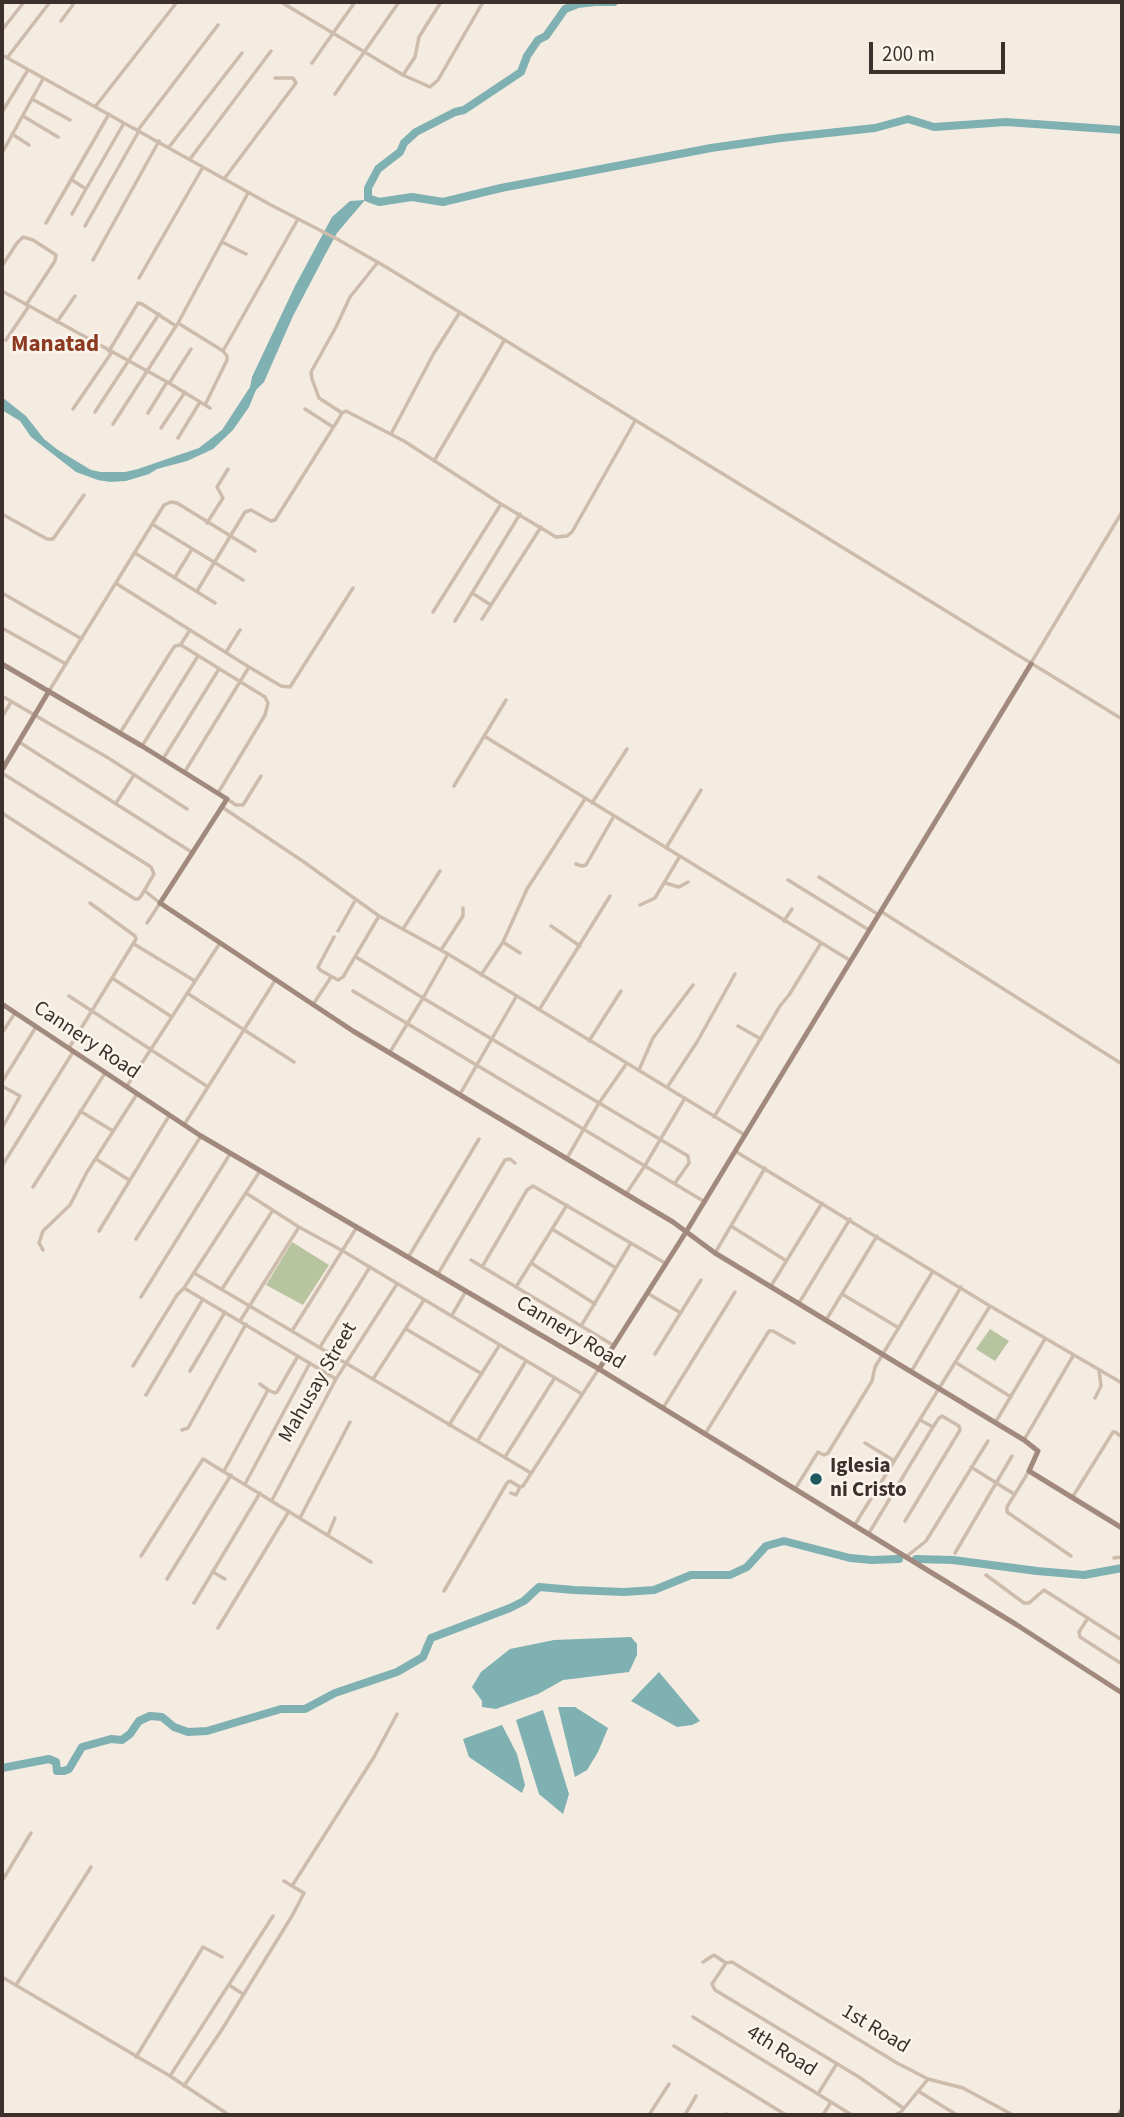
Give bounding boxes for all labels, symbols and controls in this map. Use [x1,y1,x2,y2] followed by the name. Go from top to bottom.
[872,28,1009,72] scale bar
[882,39,935,69] text: 200 m
[11,332,99,360] district label: Manatad
[28,996,144,1086] street label: Cannery Road
[511,1292,629,1376] street label: Cannery Road
[274,1318,364,1448] street label: Mahusay Street
[830,1454,907,1504] place label: Iglesia ni Cristo
[808,1471,824,1487] marker: Iglesia ni Cristo
[836,2000,914,2060] street label: 1st Road
[741,2021,821,2083] street label: 4th Road

